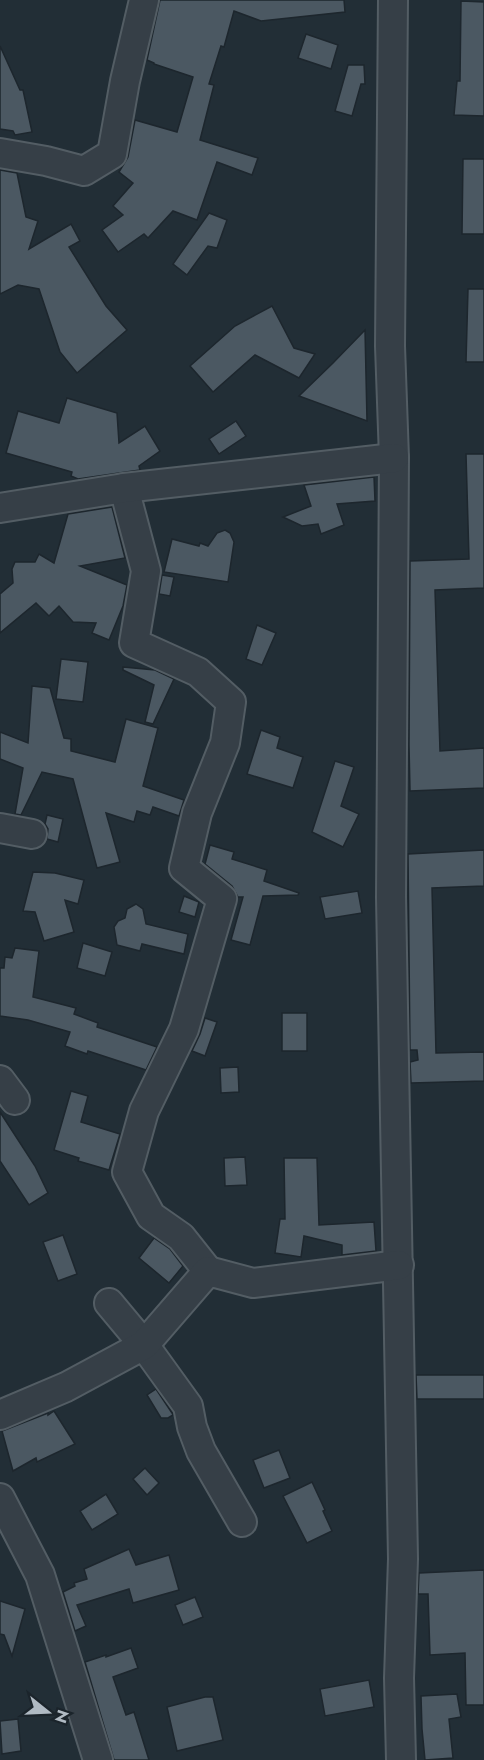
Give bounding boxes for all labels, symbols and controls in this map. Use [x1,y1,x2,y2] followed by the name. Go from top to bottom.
[18,1682,78,1742] north arrow
[49,1707,75,1726] text: N

